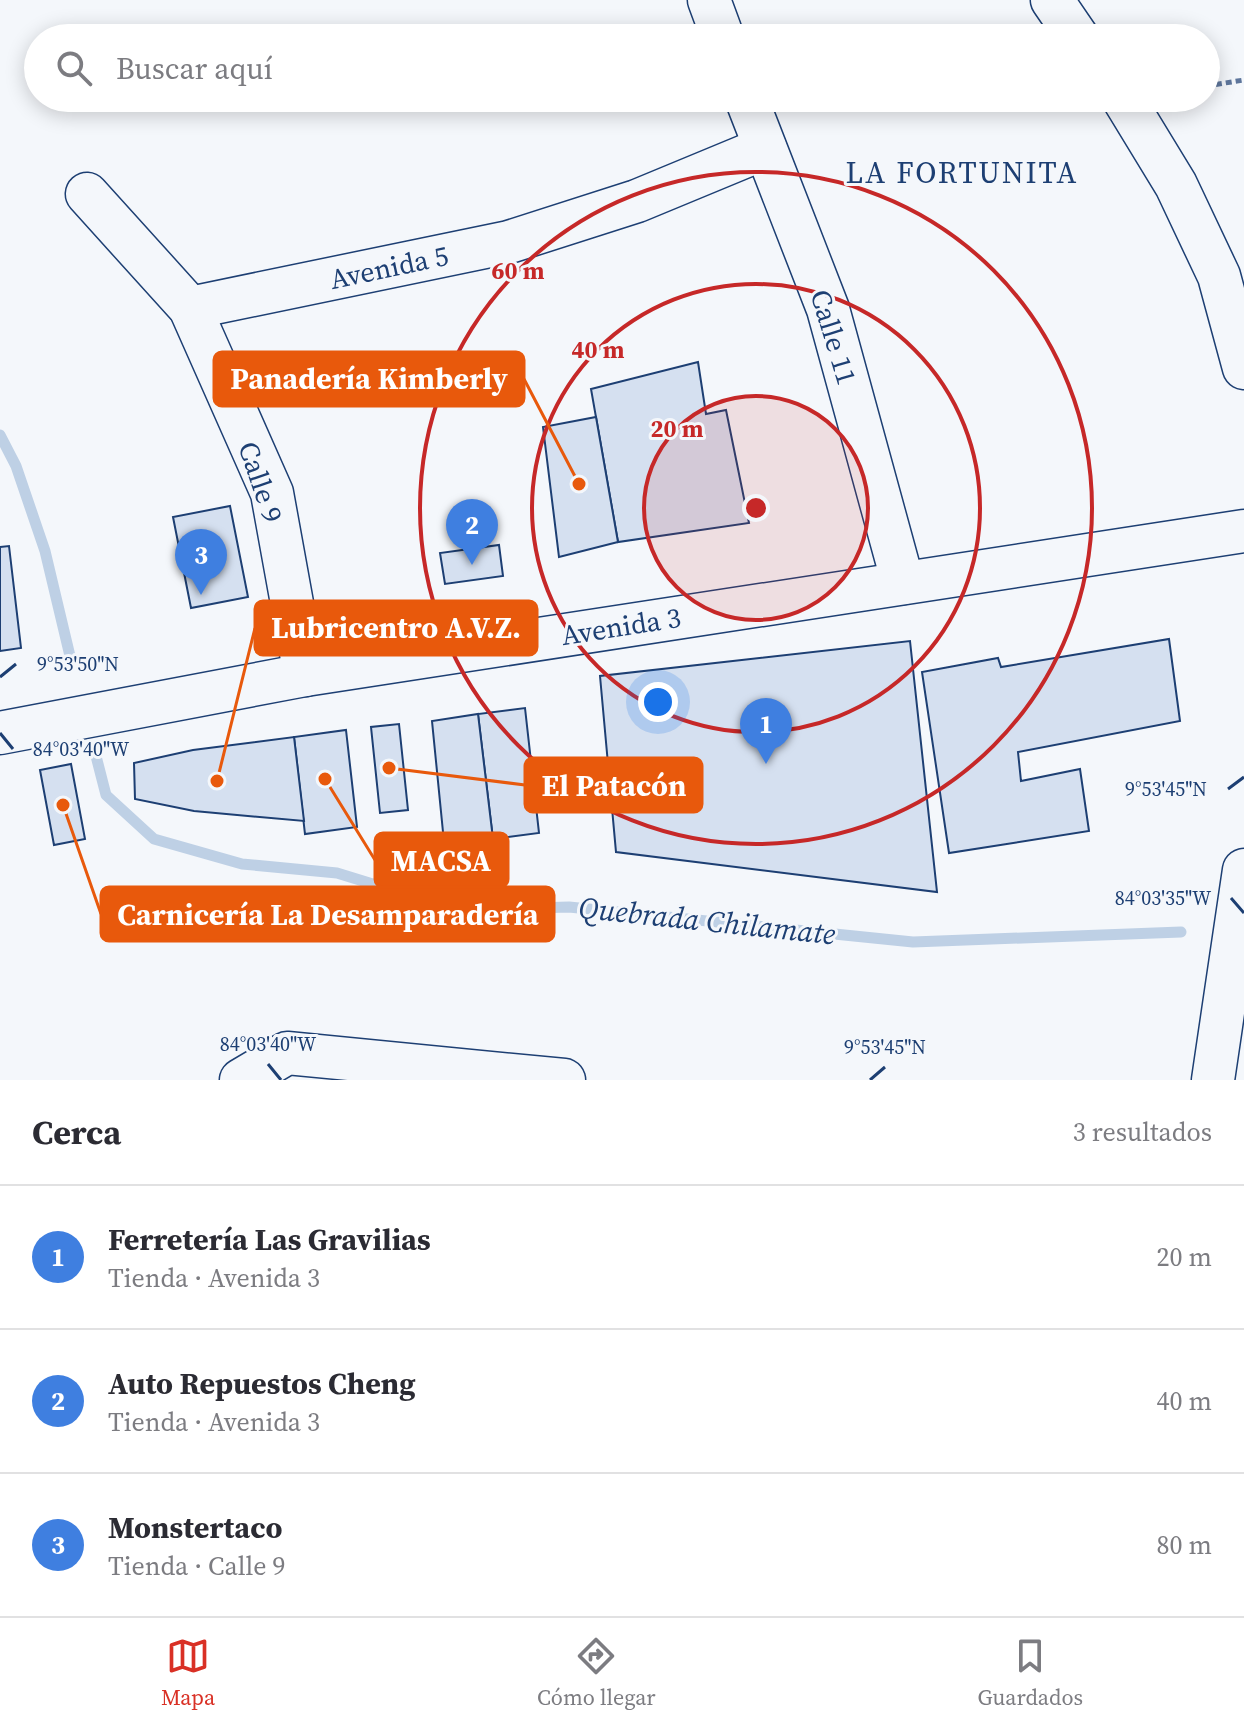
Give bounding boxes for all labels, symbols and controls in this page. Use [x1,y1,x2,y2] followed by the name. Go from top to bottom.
[24,24,1220,112] search box
[52,46,96,90] icon: search
[116,48,273,89] text: Buscar aquí
[845,152,1079,193] district label: LA FORTUNITA
[326,236,452,298] street label: Avenida 5
[492,254,545,287] text: 60 m
[802,285,866,389] street label: Calle 11
[572,333,625,366] text: 40 m
[214,352,524,406] callout: Panadería Kimberly
[230,358,508,399] text: Panadería Kimberly
[651,412,704,445] text: 20 m
[229,436,293,528] street label: Calle 9
[742,494,770,522] centre of rings
[446,499,498,565] pin: 2
[175,529,227,595] pin: 3
[559,598,683,654] street label: Avenida 3
[255,601,537,655] callout: Lubricentro A.V.Z.
[271,607,521,648] text: Lubricentro A.V.Z.
[37,650,119,678] text: 9°53'50"N
[638,682,678,722] your location
[740,698,792,764] pin: 1
[33,735,130,763] text: 84°03'40"W
[525,758,702,812] callout: El Patacón
[541,765,687,806] text: El Patacón
[1125,775,1207,803] text: 9°53'45"N
[375,833,508,887] callout: MACSA
[391,840,491,881] text: MACSA
[1115,884,1212,912] text: 84°03'35"W
[101,887,554,941] callout: Carnicería La Desamparadería
[577,887,837,954] water label: Quebrada Chilamate
[117,894,540,935] text: Carnicería La Desamparadería
[220,1030,317,1058] text: 84°03'40"W
[844,1033,926,1061] text: 9°53'45"N
[32,1109,121,1155] text: Cerca
[1073,1114,1212,1150] text: 3 resultados
[108,1219,431,1260] text: Ferretería Las Gravilias
[51,1239,65,1275] text: 1
[1157,1239,1212,1275] text: 20 m
[108,1260,320,1296] text: Tienda · Avenida 3
[108,1363,416,1404] text: Auto Repuestos Cheng
[51,1383,65,1419] text: 2
[1157,1383,1212,1419] text: 40 m
[108,1404,320,1440] text: Tienda · Avenida 3
[108,1507,282,1548] text: Monstertaco
[51,1527,65,1563] text: 3
[1157,1527,1212,1563] text: 80 m
[108,1548,286,1584] text: Tienda · Calle 9
[161,1634,215,1712] tab: Mapa
[537,1634,656,1712] tab: Cómo llegar
[978,1634,1083,1712] tab: Guardados

